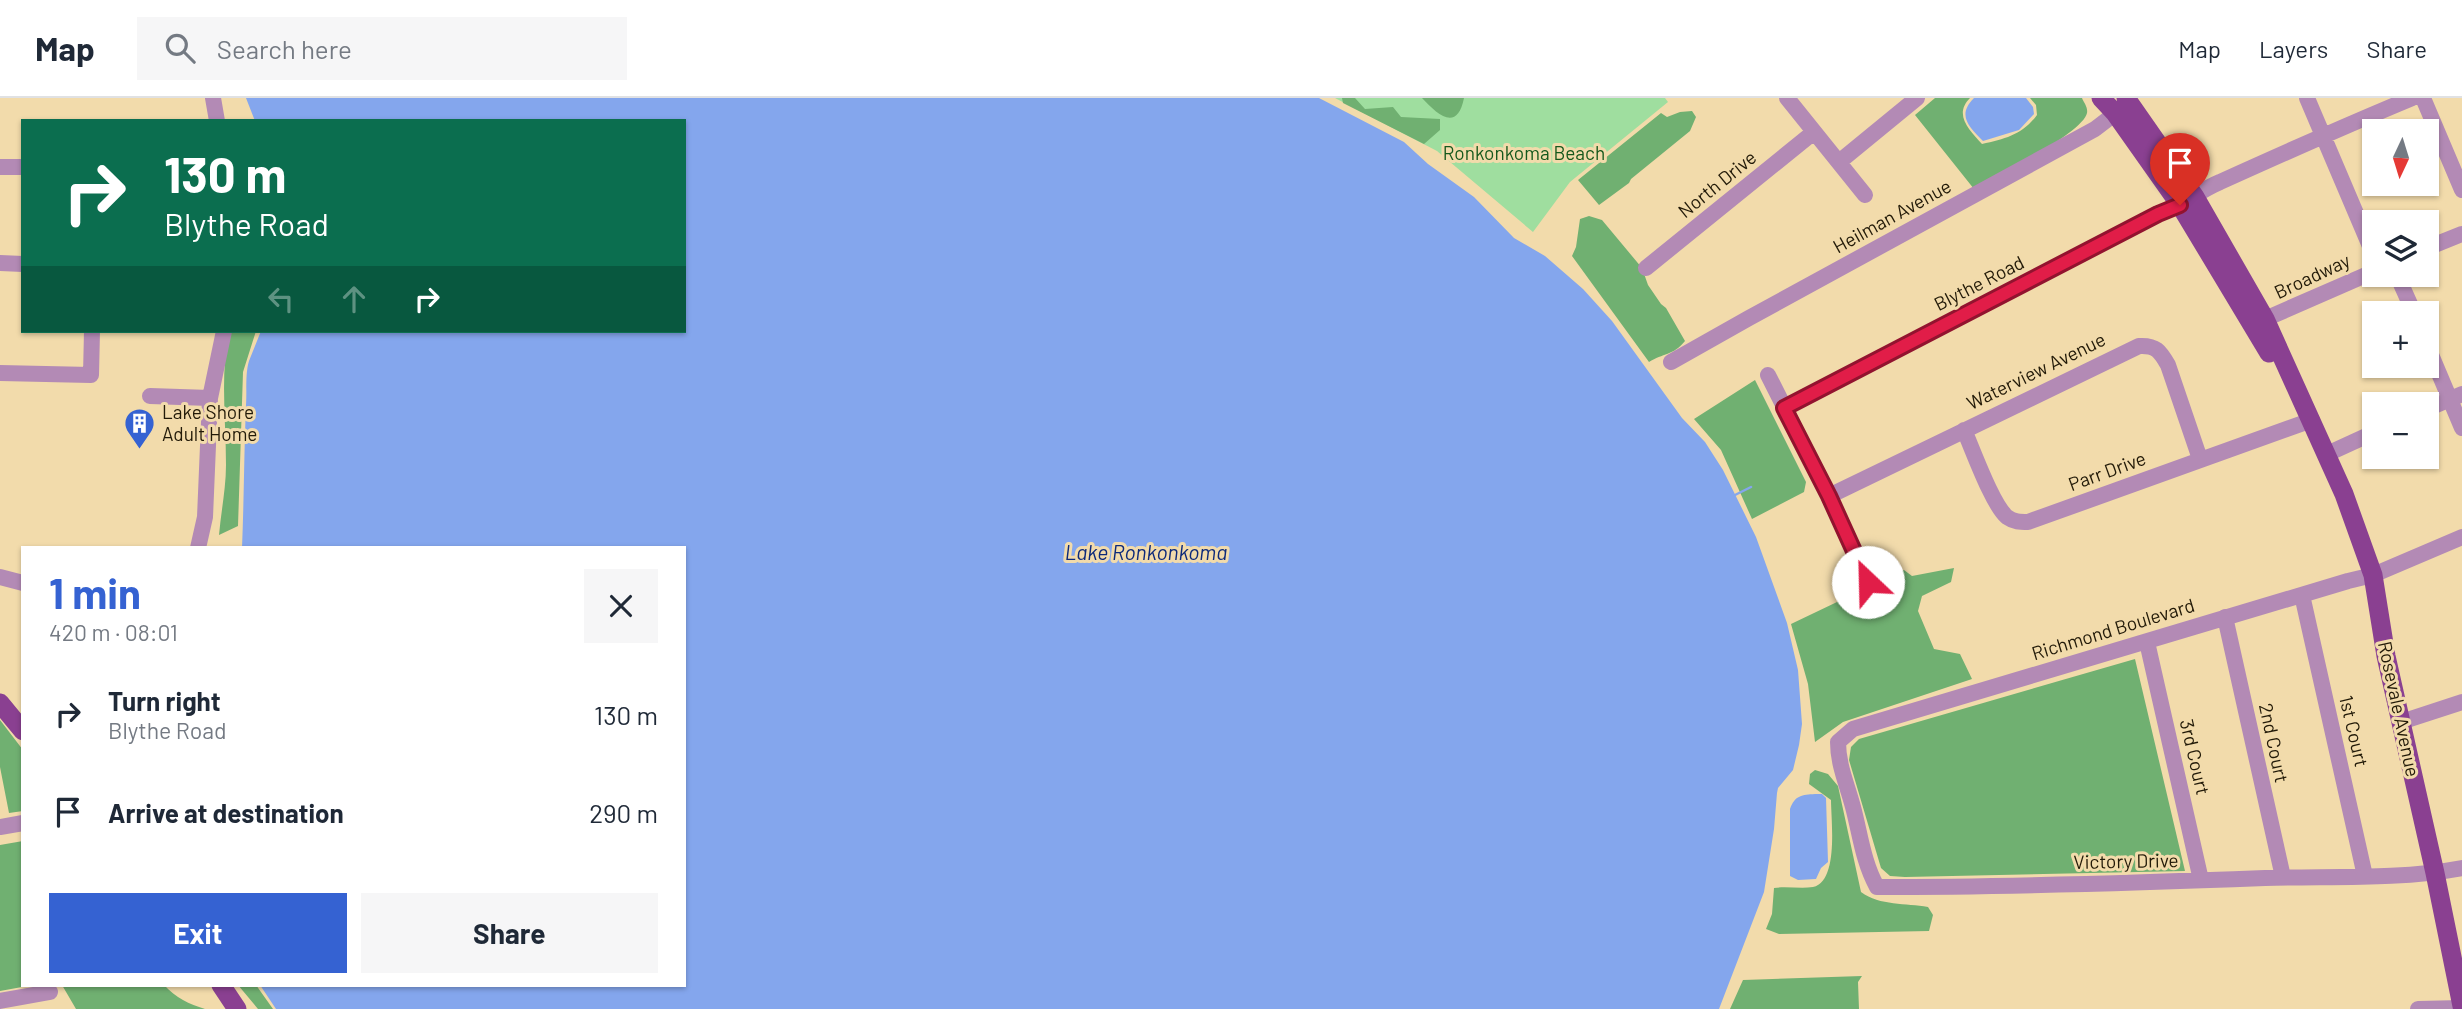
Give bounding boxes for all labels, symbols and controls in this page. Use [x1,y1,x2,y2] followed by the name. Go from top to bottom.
[137,17,627,80] search box
[35,28,95,68] text: Map
[161,29,199,67] icon: search
[217,33,352,64] text: Search here
[2178,34,2221,63] text: Map
[2259,34,2328,63] text: Layers
[2366,34,2427,63] text: Share
[2362,119,2440,196] north arrow
[2362,119,2439,469] map controls
[2150,133,2210,205] pin
[1443,141,1605,164] park label: Ronkonkoma Beach
[164,144,286,203] text: 130 m
[2161,144,2199,182] icon: arrive
[1673,145,1760,222] street label: North Drive
[49,147,140,238] icon: right
[1829,174,1955,258] street label: Heilman Avenue
[164,204,329,242] text: Blythe Road
[2362,210,2439,287] button: layers
[2270,248,2354,303] street label: Broadway
[1930,250,2028,315] street label: Blythe Road
[262,280,300,318] icon: left
[335,280,373,318] icon: ahead
[408,280,446,318] icon: right
[2362,301,2439,378] button: +
[1963,327,2109,414] street label: Waterview Avenue
[2362,392,2439,469] button: −
[162,400,257,445] place label: Lake Shore Adult Home
[122,406,156,450] building icon: Lake Shore Adult Home
[2065,446,2149,495] street label: Parr Drive
[1065,539,1227,564] water label: Lake Ronkonkoma
[1831,545,1905,619] position arrow
[49,567,141,617] text: 1 min
[584,569,658,643] button: close
[2029,593,2197,664] street label: Richmond Boulevard
[49,618,178,646] text: 420 m · 08:01
[2374,639,2425,779] street label: Rosevale Avenue
[108,685,221,716] text: Turn right
[2335,693,2374,769] street label: 1st Court
[49,695,87,733] icon: right
[594,699,658,730] text: 130 m
[2255,701,2294,785] street label: 2nd Court
[108,716,227,744] text: Blythe Road
[2176,717,2215,797] street label: 3rd Court
[49,793,87,831] icon: arrive
[108,797,344,828] text: Arrive at destination
[589,797,658,828] text: 290 m
[2073,848,2179,873] street label: Victory Drive
[49,893,347,973] button: Exit
[361,893,658,973] button: Share

